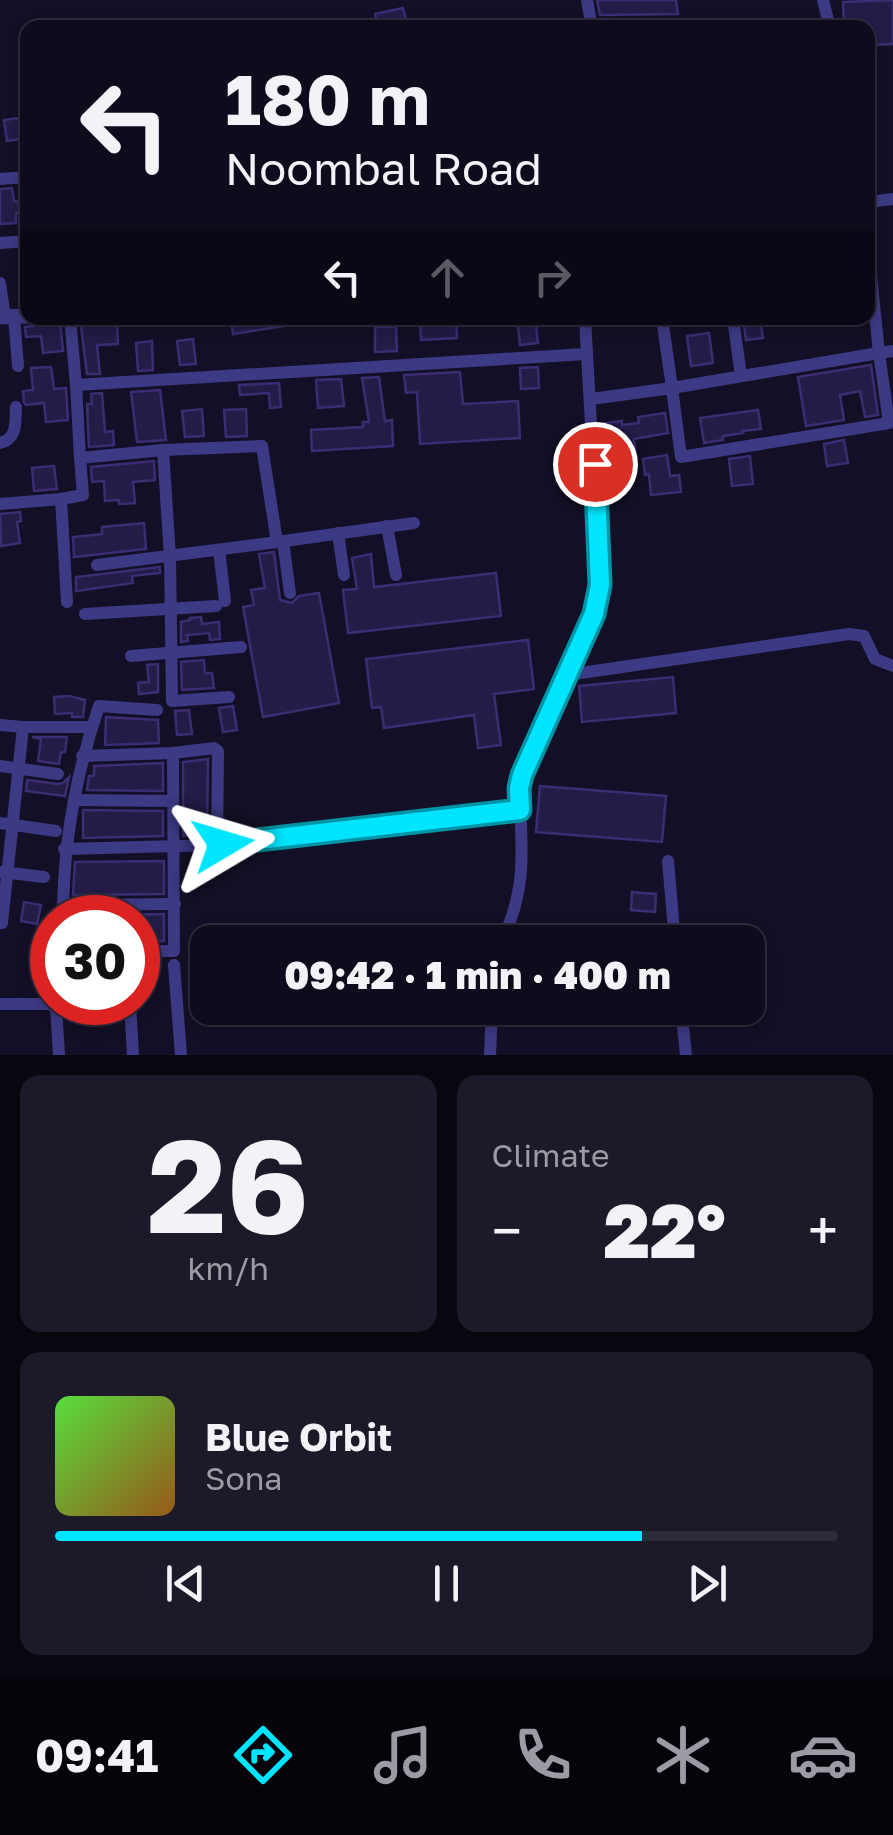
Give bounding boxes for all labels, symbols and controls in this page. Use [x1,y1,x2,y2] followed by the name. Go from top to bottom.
[225,56,430,140] text: 180 m
[60,60,190,190] icon: left
[225,141,542,195] text: Noombal Road
[315,250,370,305] icon: left
[420,250,475,305] icon: ahead
[525,250,580,305] icon: right
[553,422,638,507] pin
[568,437,623,492] icon: arrive
[171,792,275,896] position arrow
[30,895,160,1025] speed limit sign: 30
[284,952,671,997] text: 09:42 · 1 min · 400 m
[147,1106,309,1262] text: 26
[492,1136,610,1174] text: Climate
[604,1184,726,1275] text: 22°
[492,1197,522,1263] text: −
[808,1197,838,1263] text: +
[188,1249,269,1287] text: km/h
[205,1414,392,1459] text: Blue Orbit
[205,1459,282,1497] text: Sona
[158,1556,213,1611] icon: previous
[419,1556,474,1611] icon: pause
[680,1556,735,1611] icon: next
[228,1720,298,1790] icon: directions
[368,1720,438,1790] icon: music
[508,1720,578,1790] icon: phone
[648,1720,718,1790] icon: climate
[788,1720,858,1790] icon: car
[35,1728,158,1782] text: 09:41

